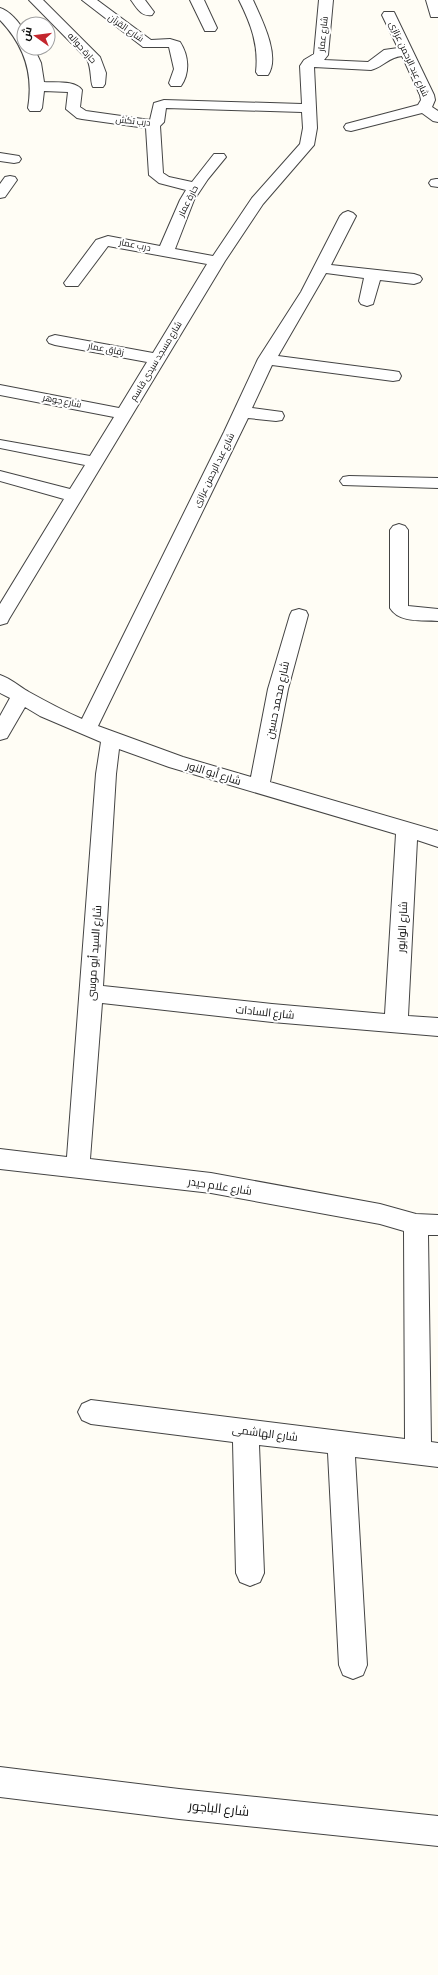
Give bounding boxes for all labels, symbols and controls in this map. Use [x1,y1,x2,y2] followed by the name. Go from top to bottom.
[106,12,146,45] street label: شارع القرآن
[16,16,56,56] north arrow
[316,16,331,53] street label: شارع عمار
[386,20,431,98] street label: شارع عبد الرحمن عزازى
[19,25,35,42] text: ش
[66,31,98,65] street label: حارة حواله
[115,114,151,128] street label: درب تكش
[175,184,200,219] street label: حارة عمار
[117,237,152,253] street label: درب عمار
[128,319,185,403] street label: شارع مسجد سيدى قاسم
[86,340,125,358] street label: زقاق عمار
[41,392,82,411] street label: شارع جوهر
[192,431,237,509] street label: شارع عبد الرحمن عزازى
[263,660,293,740] street label: شارع محمد حسين
[184,758,243,789] street label: شارع أبو النور
[395,901,411,954] street label: شارع الوابور
[84,905,105,1001] street label: شارع السيد أبو موسى
[235,1003,295,1023] street label: شارع السادات
[186,1175,253,1199] street label: شارع علام حيدر
[231,1423,299,1445] street label: شارع الهاشمى
[187,1798,250,1820] street label: شارع الباجور

